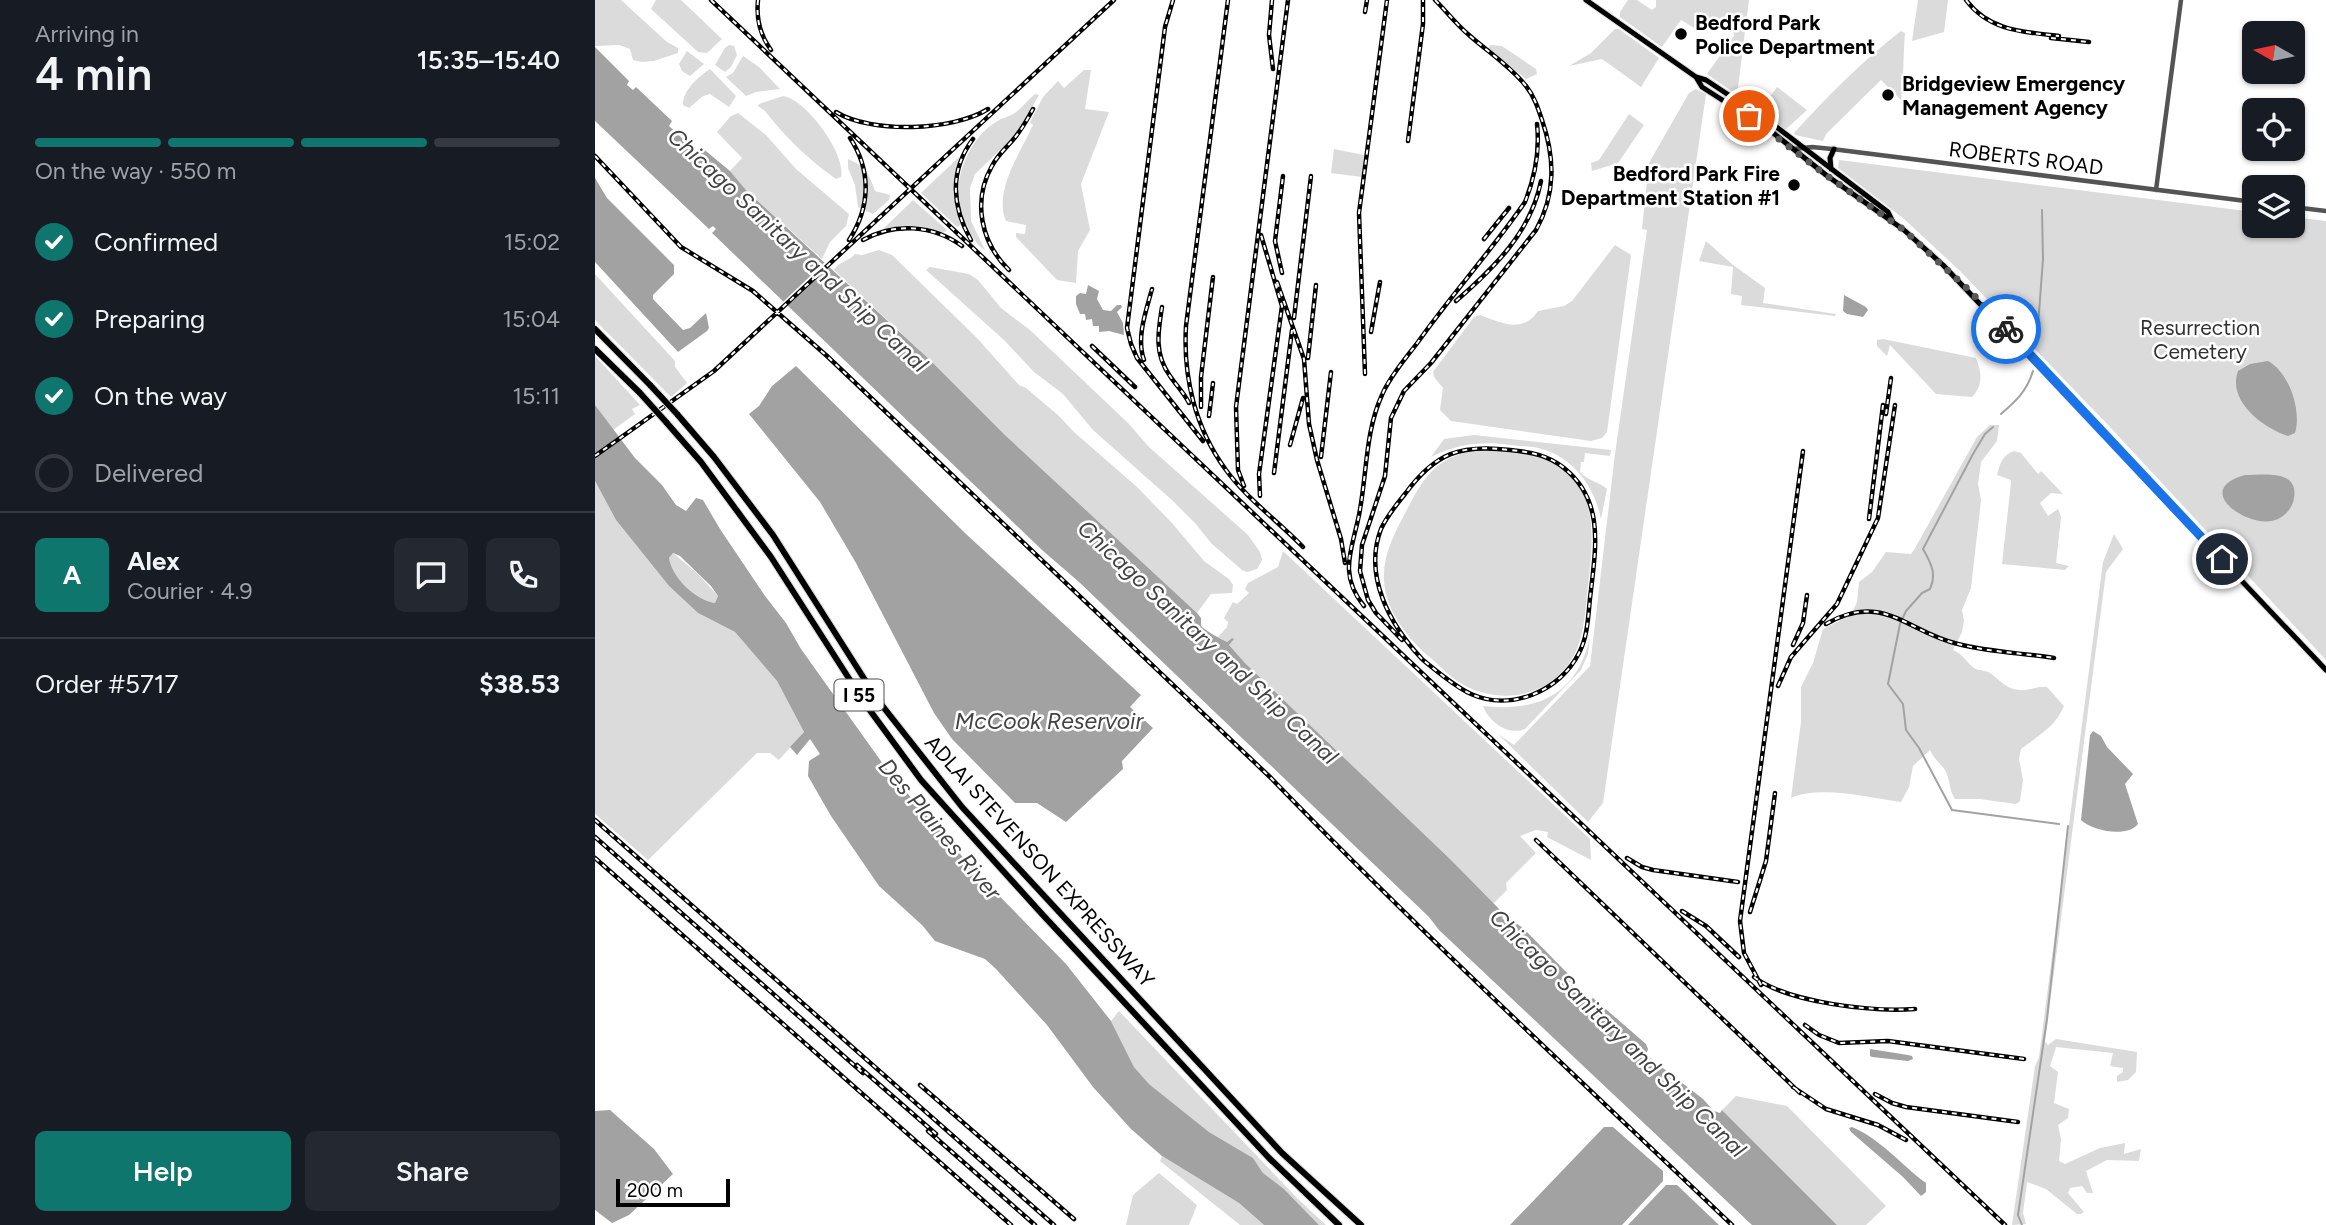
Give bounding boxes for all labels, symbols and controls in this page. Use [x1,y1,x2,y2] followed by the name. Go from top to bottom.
[1695,10,1875,59] place label: Bedford Park Police Department
[35,20,139,48] text: Arriving in
[2242,21,2305,84] north arrow
[2242,21,2305,238] map controls
[1673,26,1689,42] marker: Bedford Park Police Department
[417,44,560,76] text: 15:35–15:40
[35,46,152,102] text: 4 min
[1902,71,2126,120] place label: Bridgeview Emergency Management Agency
[1719,86,1779,146] pin
[1880,87,1896,103] marker: Bridgeview Emergency Management Agency
[1730,97,1768,135] icon: bag
[2242,98,2305,161] button: locate
[662,122,935,379] water label: Chicago Sanitary and Ship Canal
[1947,136,2105,180] street label: ROBERTS ROAD
[35,157,236,185] text: On the way · 550 m
[1561,161,1780,210] place label: Bedford Park Fire Department Station #1
[2242,175,2305,238] button: layers
[1786,177,1802,193] marker: Bedford Park Fire Department Station #1
[35,223,73,261] icon: check
[94,226,218,258] text: Confirmed
[504,228,560,256] text: 15:02
[1971,294,2041,364] courier
[35,300,73,338] icon: check
[94,303,205,335] text: Preparing
[502,305,560,333] text: 15:04
[1987,310,2025,348] icon: bike
[2140,315,2260,364] park label: Resurrection Cemetery
[35,377,73,415] icon: check
[94,380,227,412] text: On the way
[512,382,560,410] text: 15:11
[94,457,203,489] text: Delivered
[1072,514,1345,771] water label: Chicago Sanitary and Ship Canal
[2192,529,2252,589] pin
[394,538,468,612] button: chat
[486,538,560,612] button: phone
[2203,540,2241,578] icon: home
[127,545,180,577] text: Alex
[63,559,81,591] text: A
[127,577,253,605] text: Courier · 4.9
[35,668,179,700] text: Order #5717
[479,668,560,700] text: $38.53
[835,680,883,710] road number: I 55
[955,707,1144,735] water label: McCook Reservoir
[920,730,1160,992] street label: ADLAI STEVENSON EXPRESSWAY
[873,753,1008,906] water label: Des Plaines River
[1484,903,1753,1164] water label: Chicago Sanitary and Ship Canal
[35,1131,291,1211] button: Help
[305,1131,560,1211] button: Share
[616,1176,730,1208] scale bar
[627,1179,683,1202] text: 200 m

